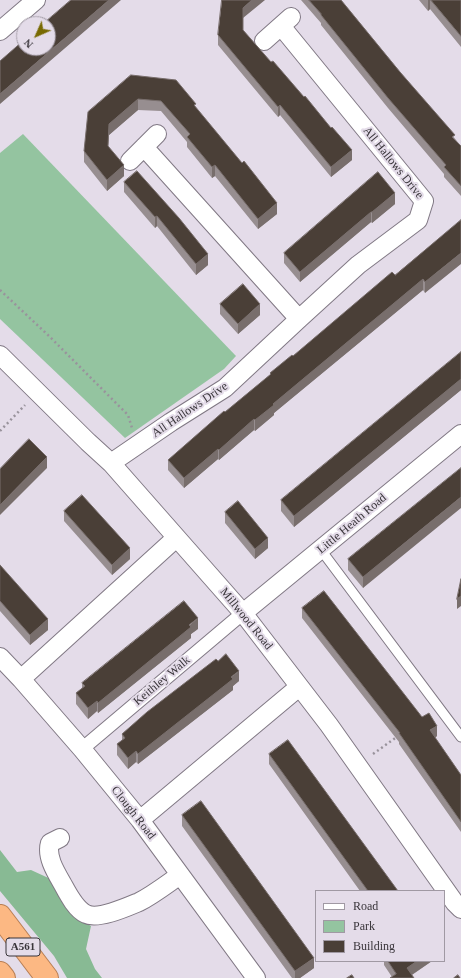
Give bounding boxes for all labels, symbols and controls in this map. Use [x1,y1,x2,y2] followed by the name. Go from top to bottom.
[16,16,56,56] north arrow
[21,37,35,51] text: N
[360,124,426,202] street label: All Hallows Drive
[149,379,231,441] street label: All Hallows Drive
[314,491,390,557] street label: Little Heath Road
[217,585,275,653] street label: Millwood Road
[131,653,193,709] street label: Keithley Walk
[108,783,158,843] street label: Clough Road
[315,890,445,962] legend
[353,899,378,913] text: Road
[353,919,375,933] text: Park
[6,938,40,956] road number: A561
[353,939,395,953] text: Building

